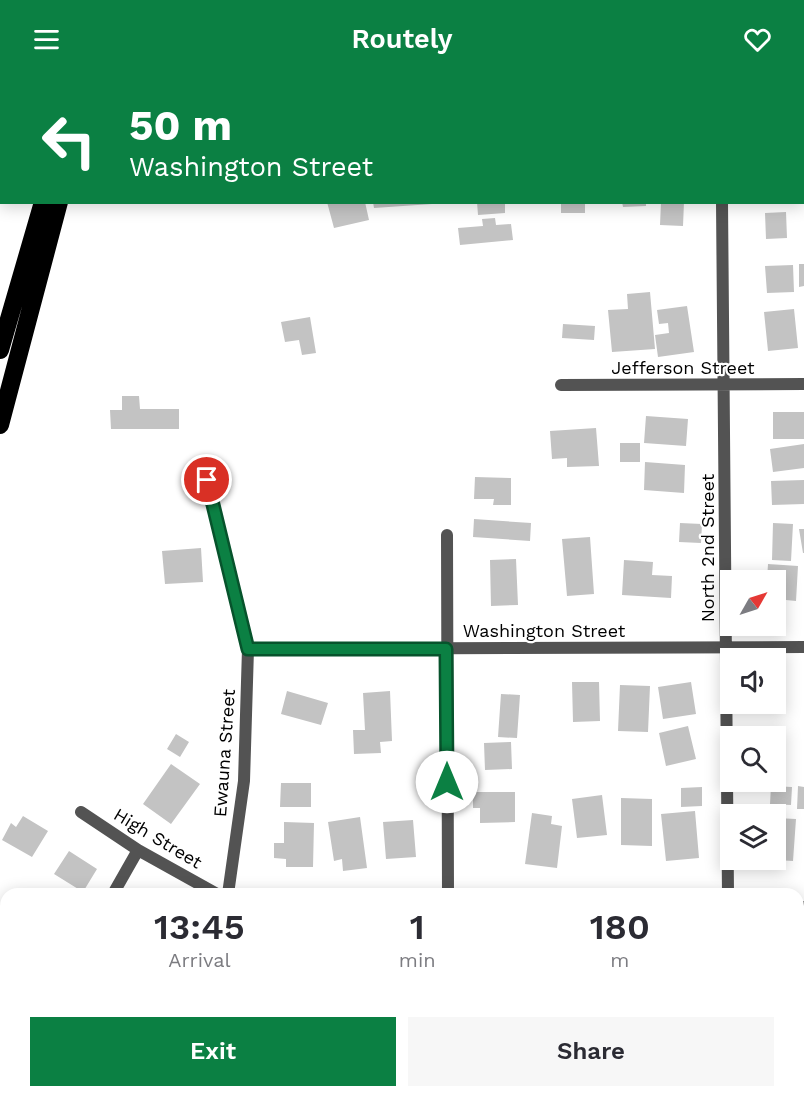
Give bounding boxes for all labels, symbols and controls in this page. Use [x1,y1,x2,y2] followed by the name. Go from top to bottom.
[30,23,63,56] icon: menu
[351,23,453,55] text: Routely
[741,23,774,56] icon: heart
[129,101,232,150] text: 50 m
[30,102,108,180] icon: left
[129,151,373,183] text: Washington Street
[611,357,755,378] street label: Jefferson Street
[181,454,232,505] pin
[190,463,223,496] icon: arrive
[697,473,718,622] street label: North 2nd Street
[720,570,786,636] north arrow
[720,570,786,870] map controls
[463,620,626,641] street label: Washington Street
[720,648,786,714] button: sound
[209,688,239,818] street label: Ewauna Street
[720,726,786,792] button: search
[415,750,479,814] position arrow
[110,803,206,873] street label: High Street
[720,804,786,870] button: layers
[154,906,245,948] text: 13:45
[410,906,425,948] text: 1
[590,906,650,948] text: 180
[168,948,231,972] text: Arrival
[399,948,436,972] text: min
[610,948,629,972] text: m
[30,1017,396,1086] button: Exit
[408,1017,774,1086] button: Share

